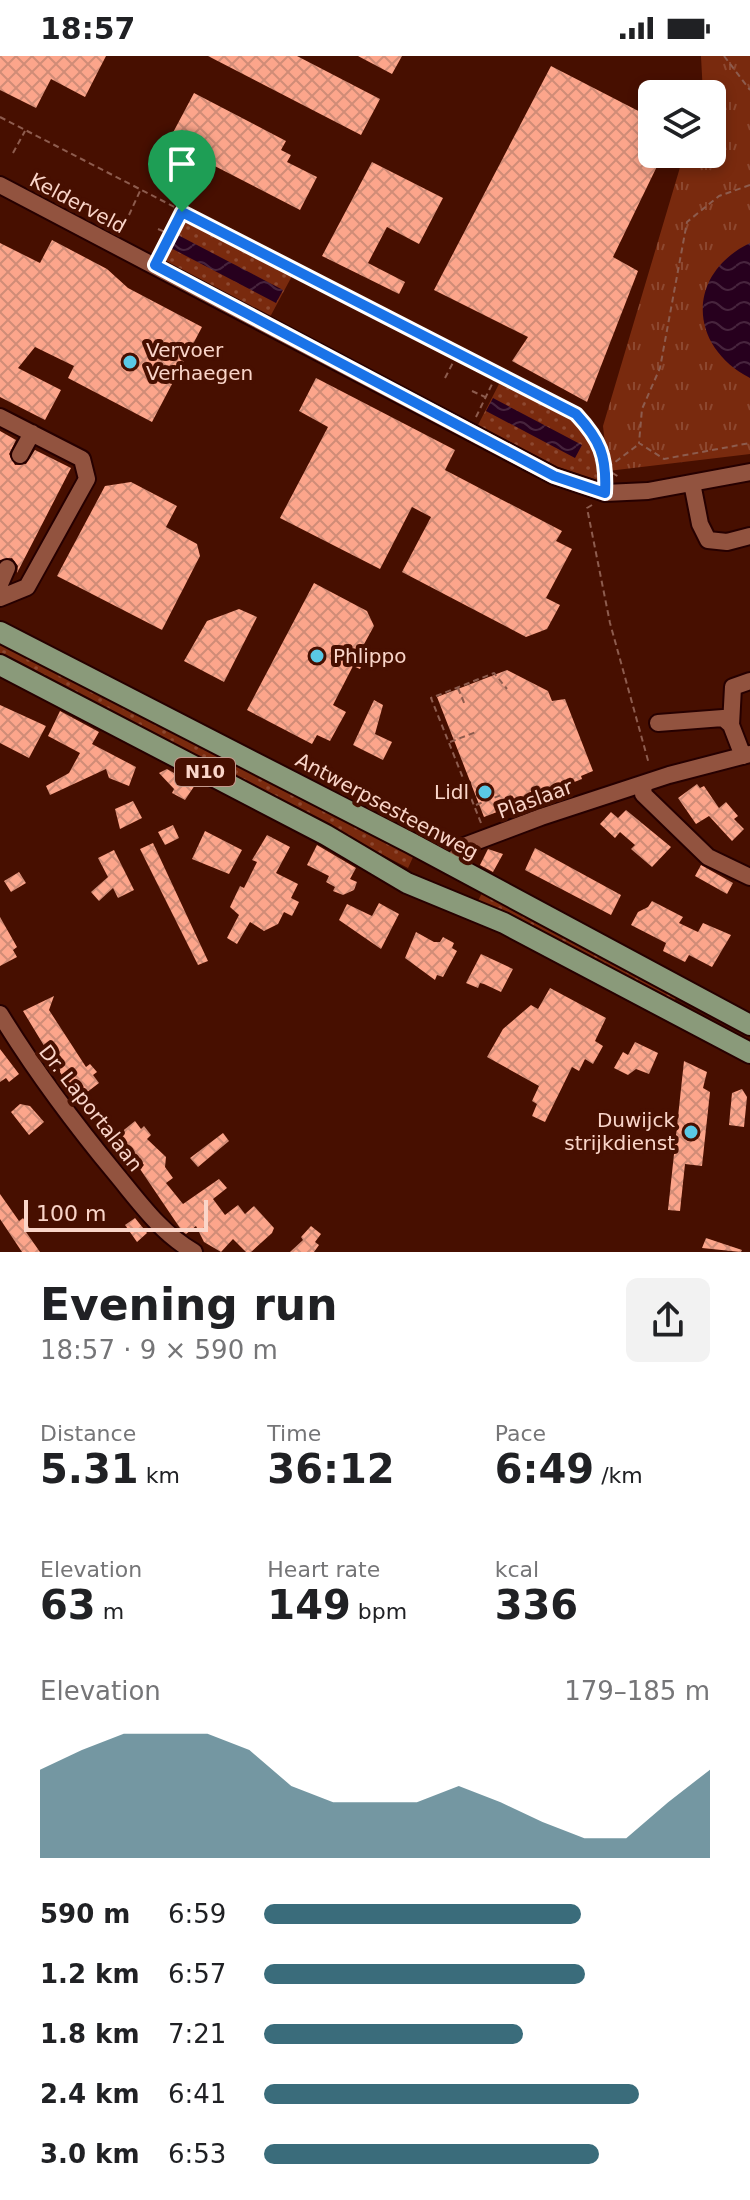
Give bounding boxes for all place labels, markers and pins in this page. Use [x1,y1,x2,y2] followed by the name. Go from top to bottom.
[148,130,216,212] pin
[146,338,253,385] place label: Vervoer Verhaegen
[121,353,139,371] marker: Vervoer Verhaegen
[333,644,406,668] place label: Phlippo
[308,647,326,665] marker: Phlippo
[434,780,469,804] place label: Lidl
[476,783,494,801] marker: Lidl
[564,1108,675,1155] place label: Duwijck strijkdienst
[682,1123,700,1141] marker: Duwijck strijkdienst

